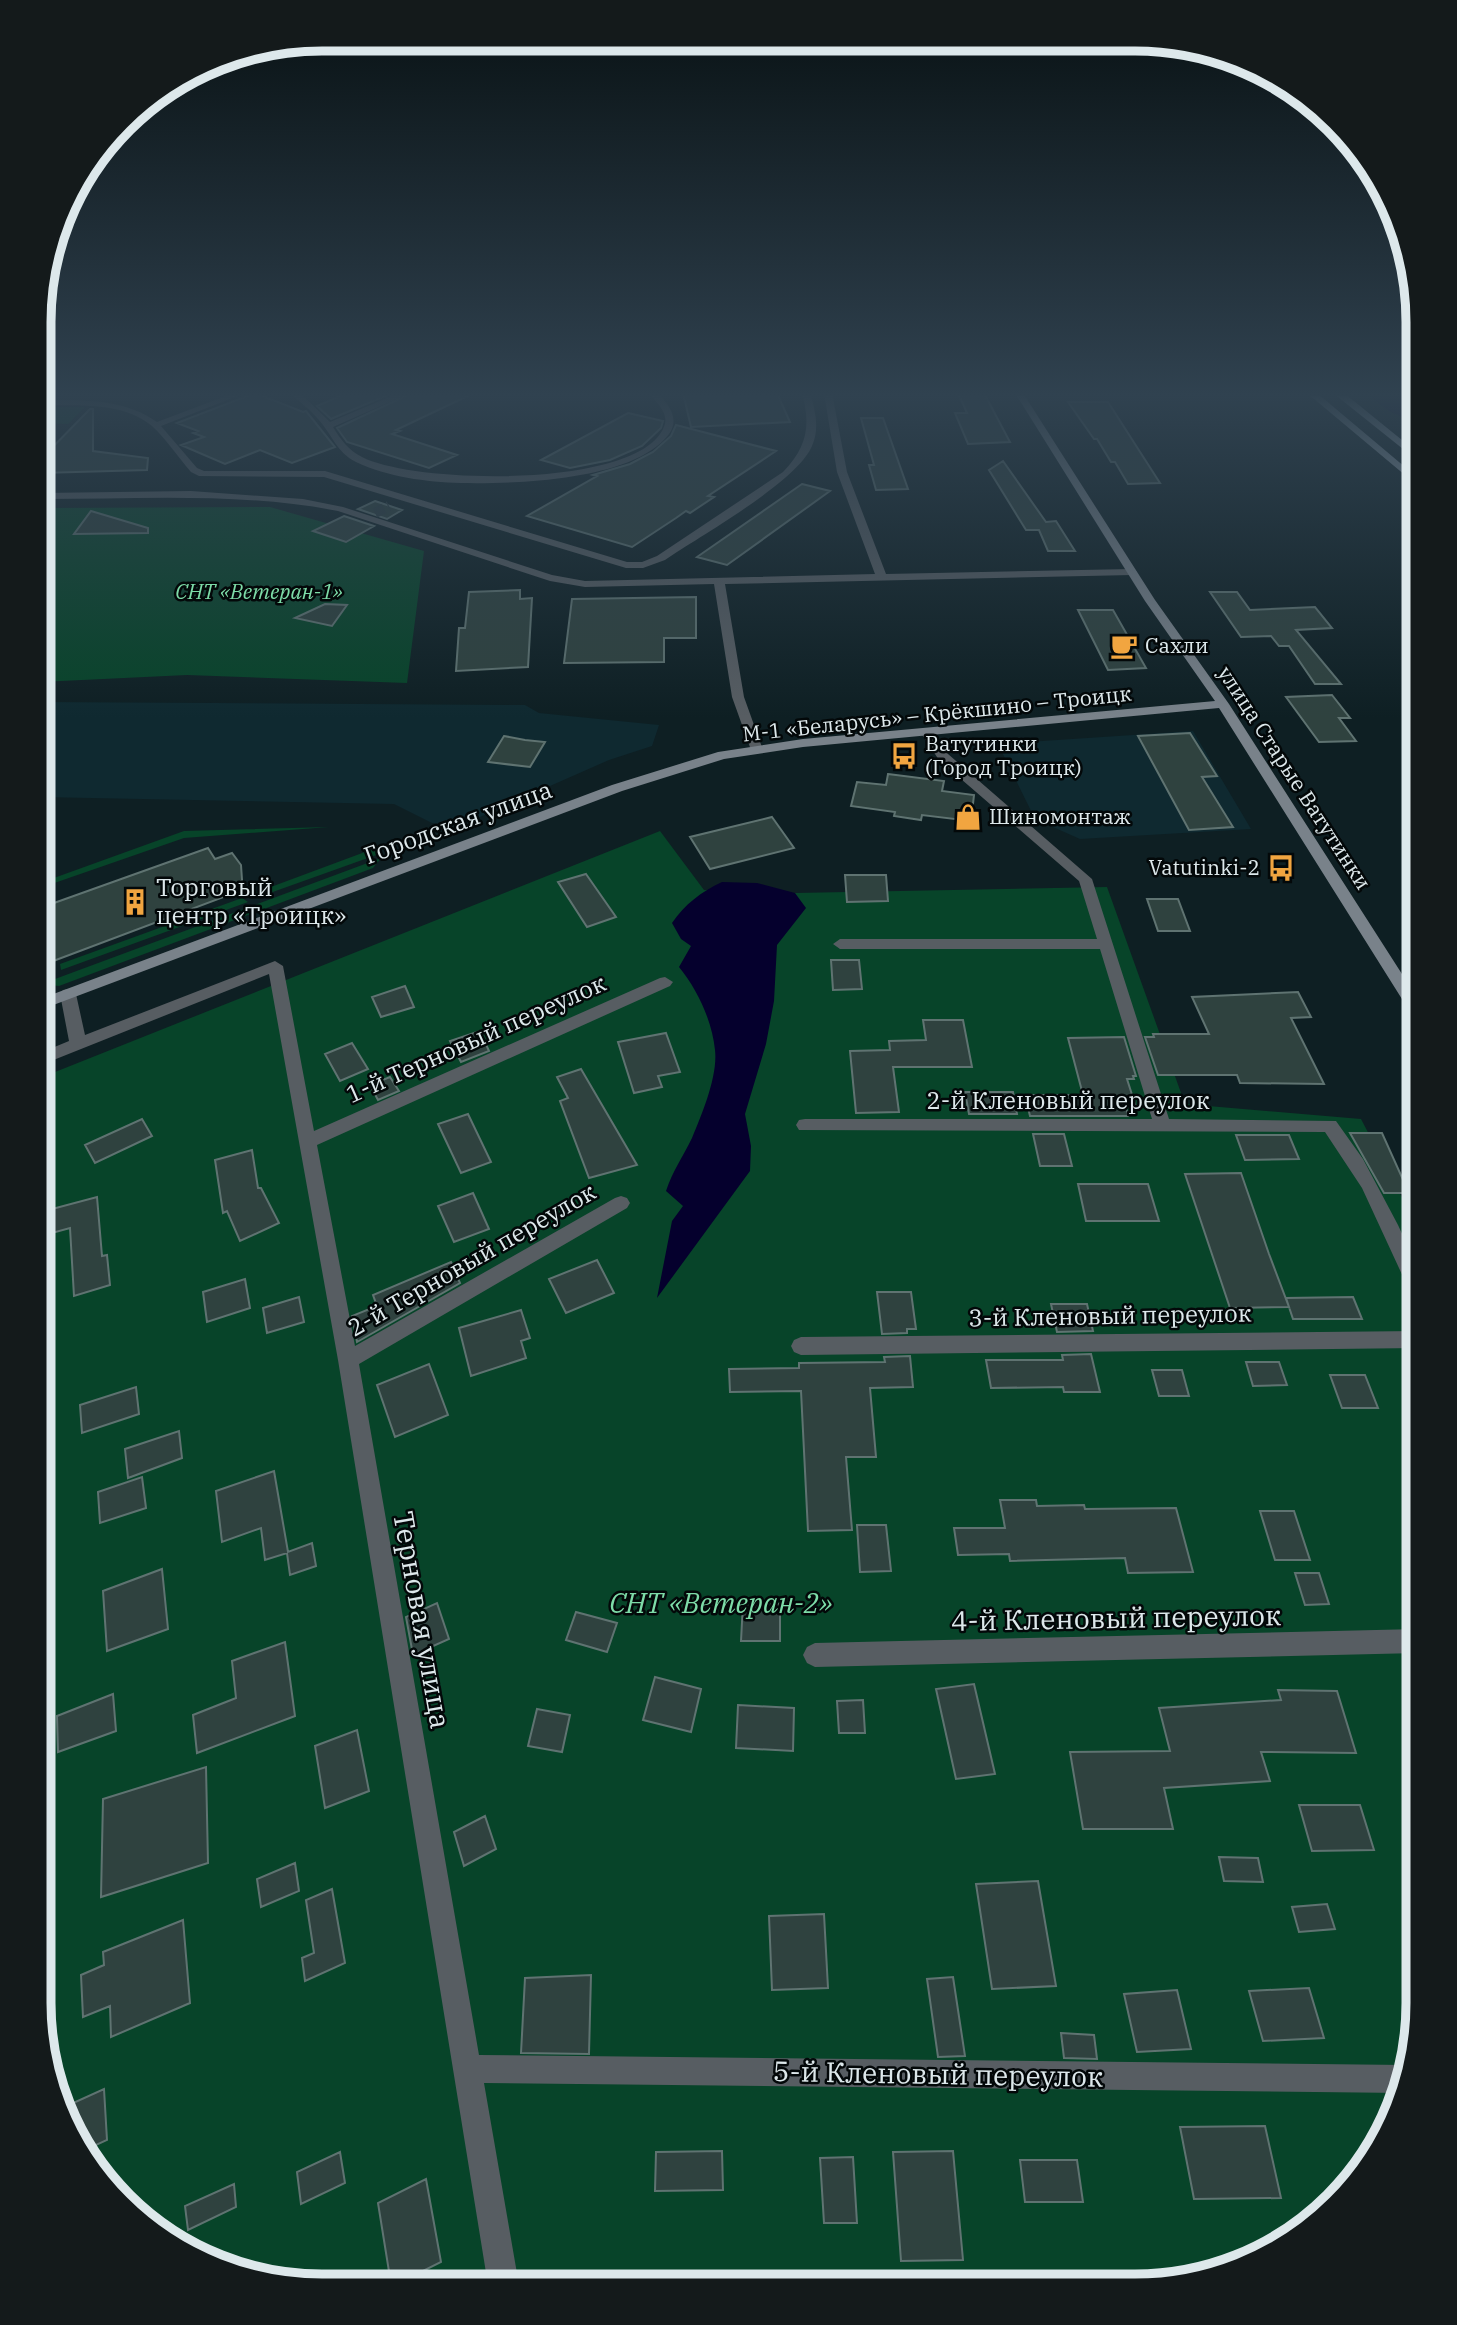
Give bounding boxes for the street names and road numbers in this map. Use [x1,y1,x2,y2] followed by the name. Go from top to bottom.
[1212,660,1378,895] street label: улица Старые Ватутинки
[741,679,1133,747] street label: М-1 «Беларусь» – Крёкшино – Троицк
[359,773,556,871] street label: Городская улица
[341,966,611,1110] street label: 1-й Терновый переулок
[926,1084,1210,1116] street label: 2-й Кленовый переулок
[342,1175,601,1343] street label: 2-й Терновый переулок
[968,1297,1252,1333] street label: 3-й Кленовый переулок
[385,1508,460,1732] street label: Терновая улица
[950,1596,1282,1639] street label: 4-й Кленовый переулок
[772,2052,1104,2095] street label: 5-й Кленовый переулок

